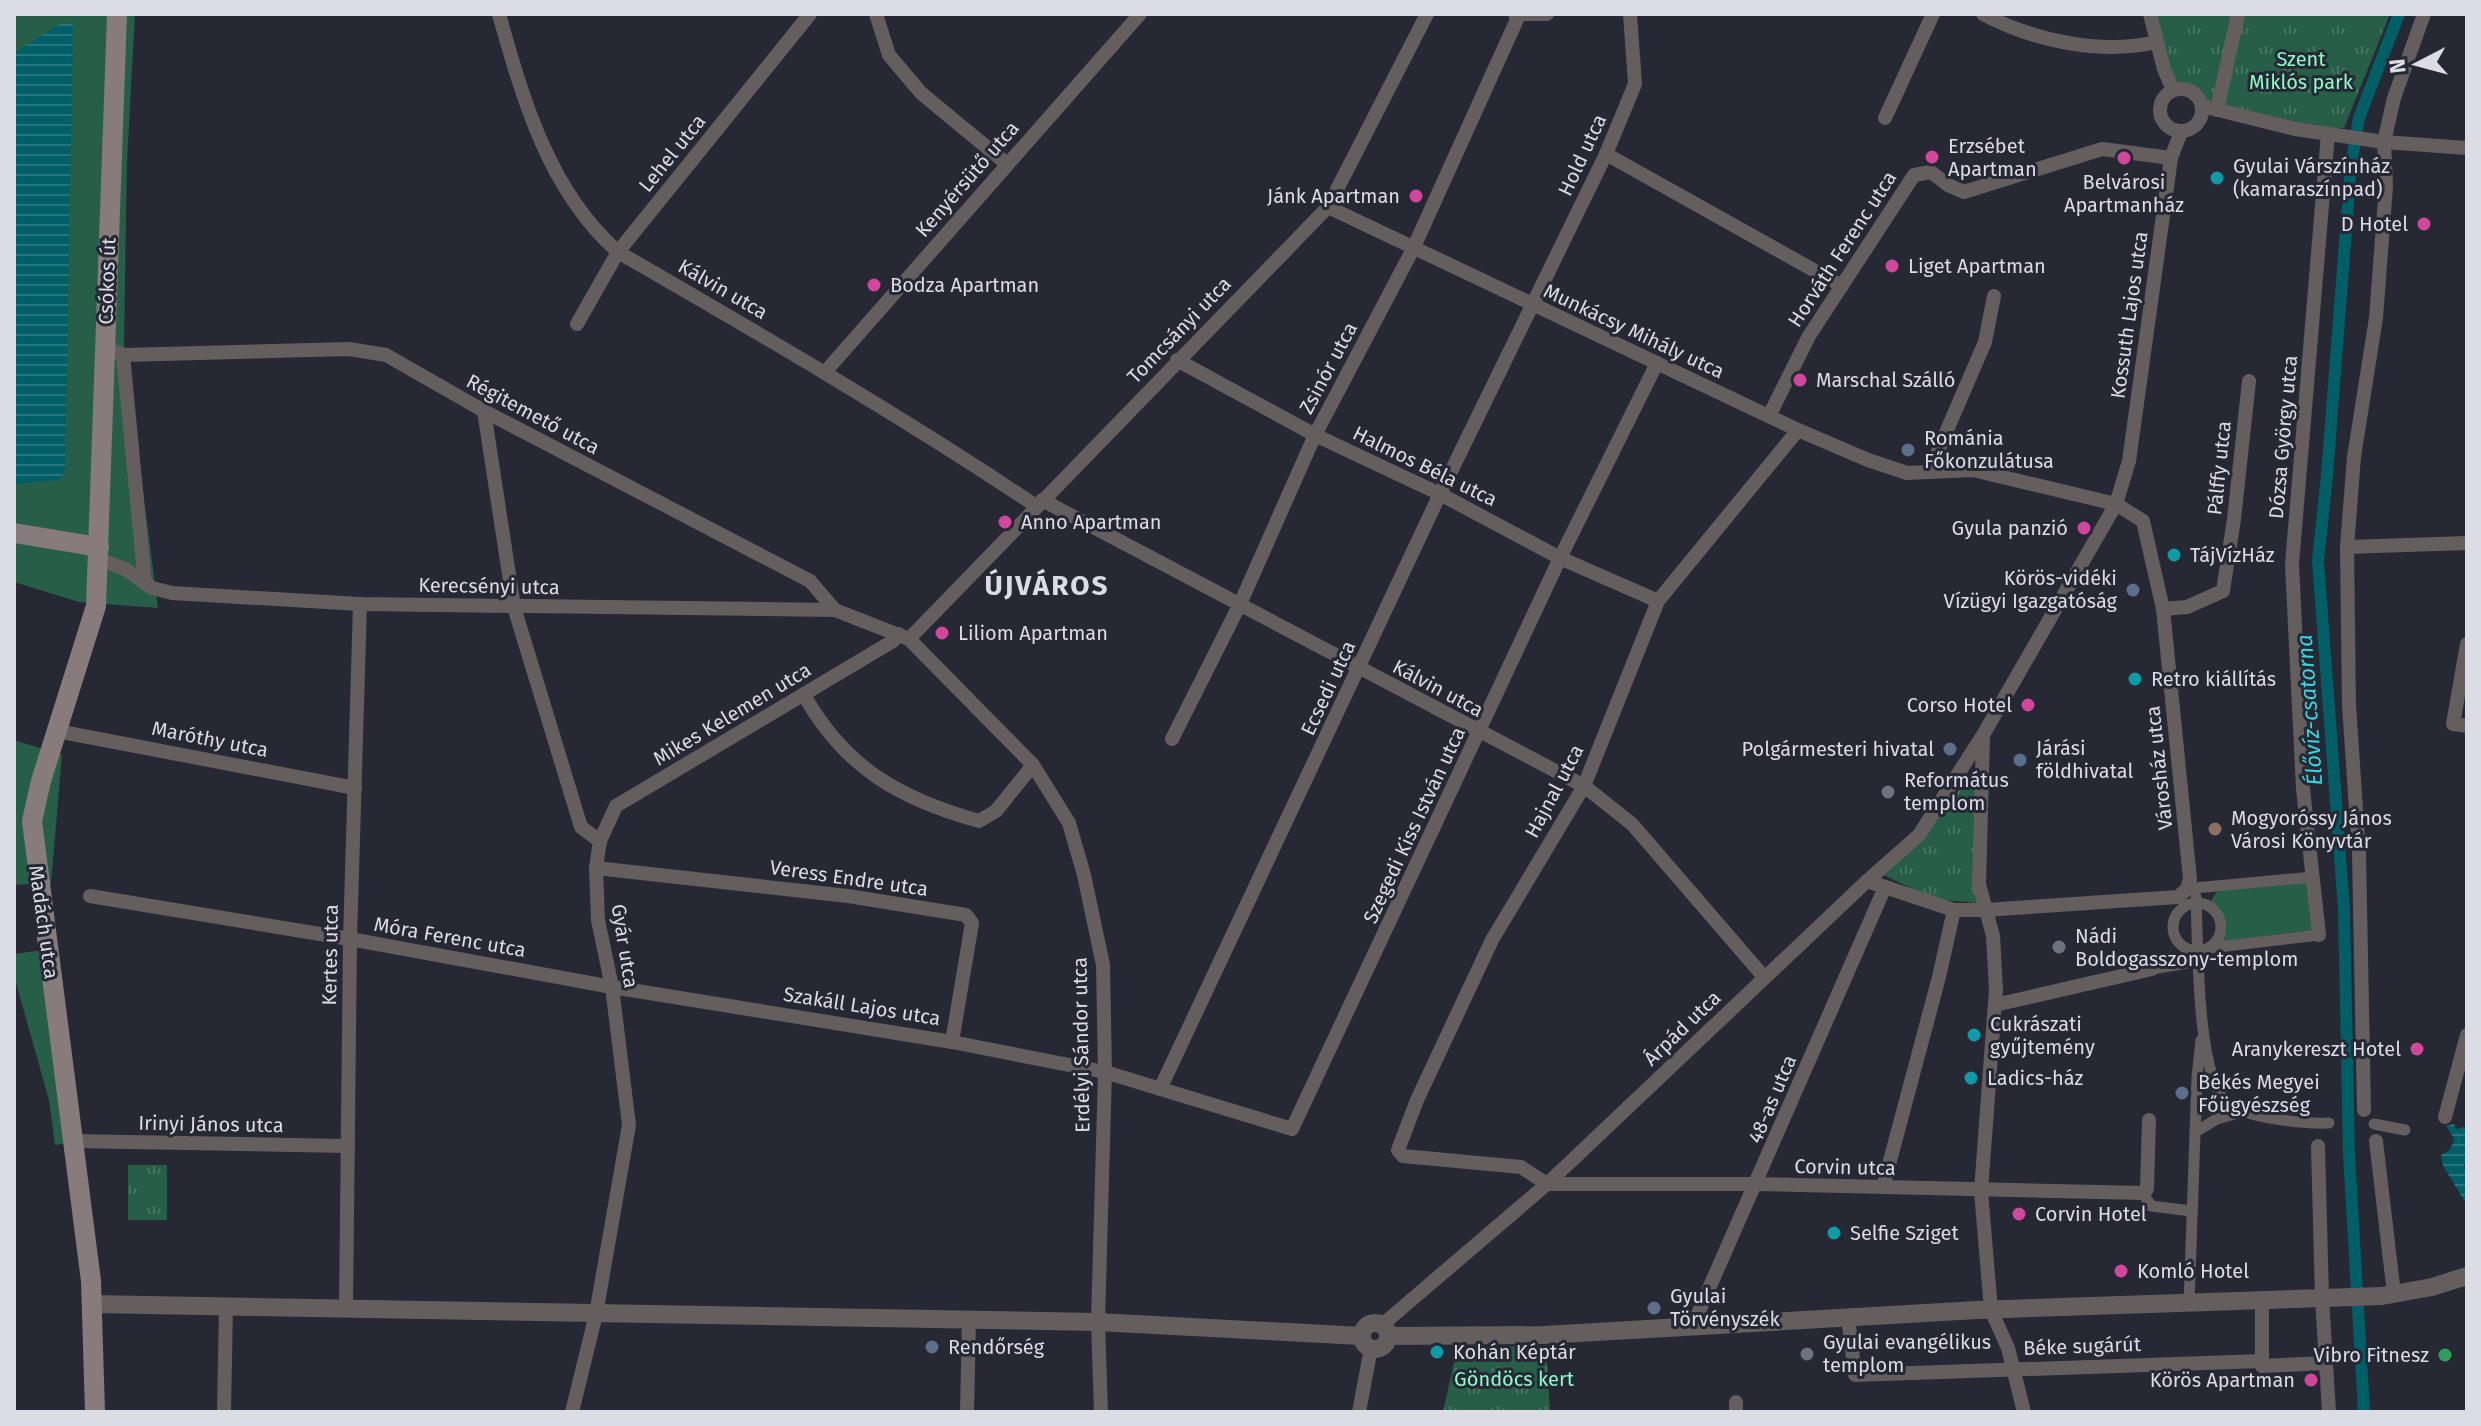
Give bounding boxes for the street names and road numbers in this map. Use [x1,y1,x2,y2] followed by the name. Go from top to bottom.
[633,109,711,197] street label: Lehel utca
[1553,110,1611,200] street label: Hold utca
[910,116,1024,242] street label: Kenyérsütő utca
[1783,167,1901,331] street label: Horváth Ferenc utca
[2105,230,2153,400] street label: Kossuth Lajos utca
[93,236,121,325] street label: Csókos út
[674,254,772,324] street label: Kálvin utca
[1122,272,1236,388] street label: Tomcsányi utca
[1540,279,1728,383] street label: Munkácsy Mihály utca
[1294,318,1362,418] street label: Zsinór utca
[2264,354,2302,520] street label: Dózsa György utca
[462,369,604,459] street label: Régitemető utca
[2202,420,2236,516] street label: Pálffy utca
[1349,421,1501,511] street label: Halmos Béla utca
[418,573,560,599] street label: Kerecsényi utca
[1296,637,1360,739] street label: Ecsedi utca
[1389,654,1487,722] street label: Kálvin utca
[649,657,815,771] street label: Mikes Kelemen utca
[2141,705,2177,831] street label: Városház utca
[150,716,270,762] street label: Maróthy utca
[1358,723,1470,927] street label: Szegedi Kiss István utca
[1519,740,1589,842] street label: Hajnal utca
[768,855,930,901] street label: Veress Endre utca
[24,864,64,980] street label: Madách utca
[607,902,643,990] street label: Gyár utca
[317,904,343,1006] street label: Kertes utca
[372,912,528,962] street label: Móra Ferenc utca
[1067,957,1095,1133] street label: Erdélyi Sándor utca
[782,982,942,1030] street label: Szakáll Lajos utca
[1638,985,1726,1071] street label: Árpád utca
[1743,1051,1801,1147] street label: 48-as utca
[138,1111,284,1137] street label: Irinyi János utca
[1794,1154,1896,1180] street label: Corvin utca
[2023,1332,2142,1360] street label: Béke sugárút

